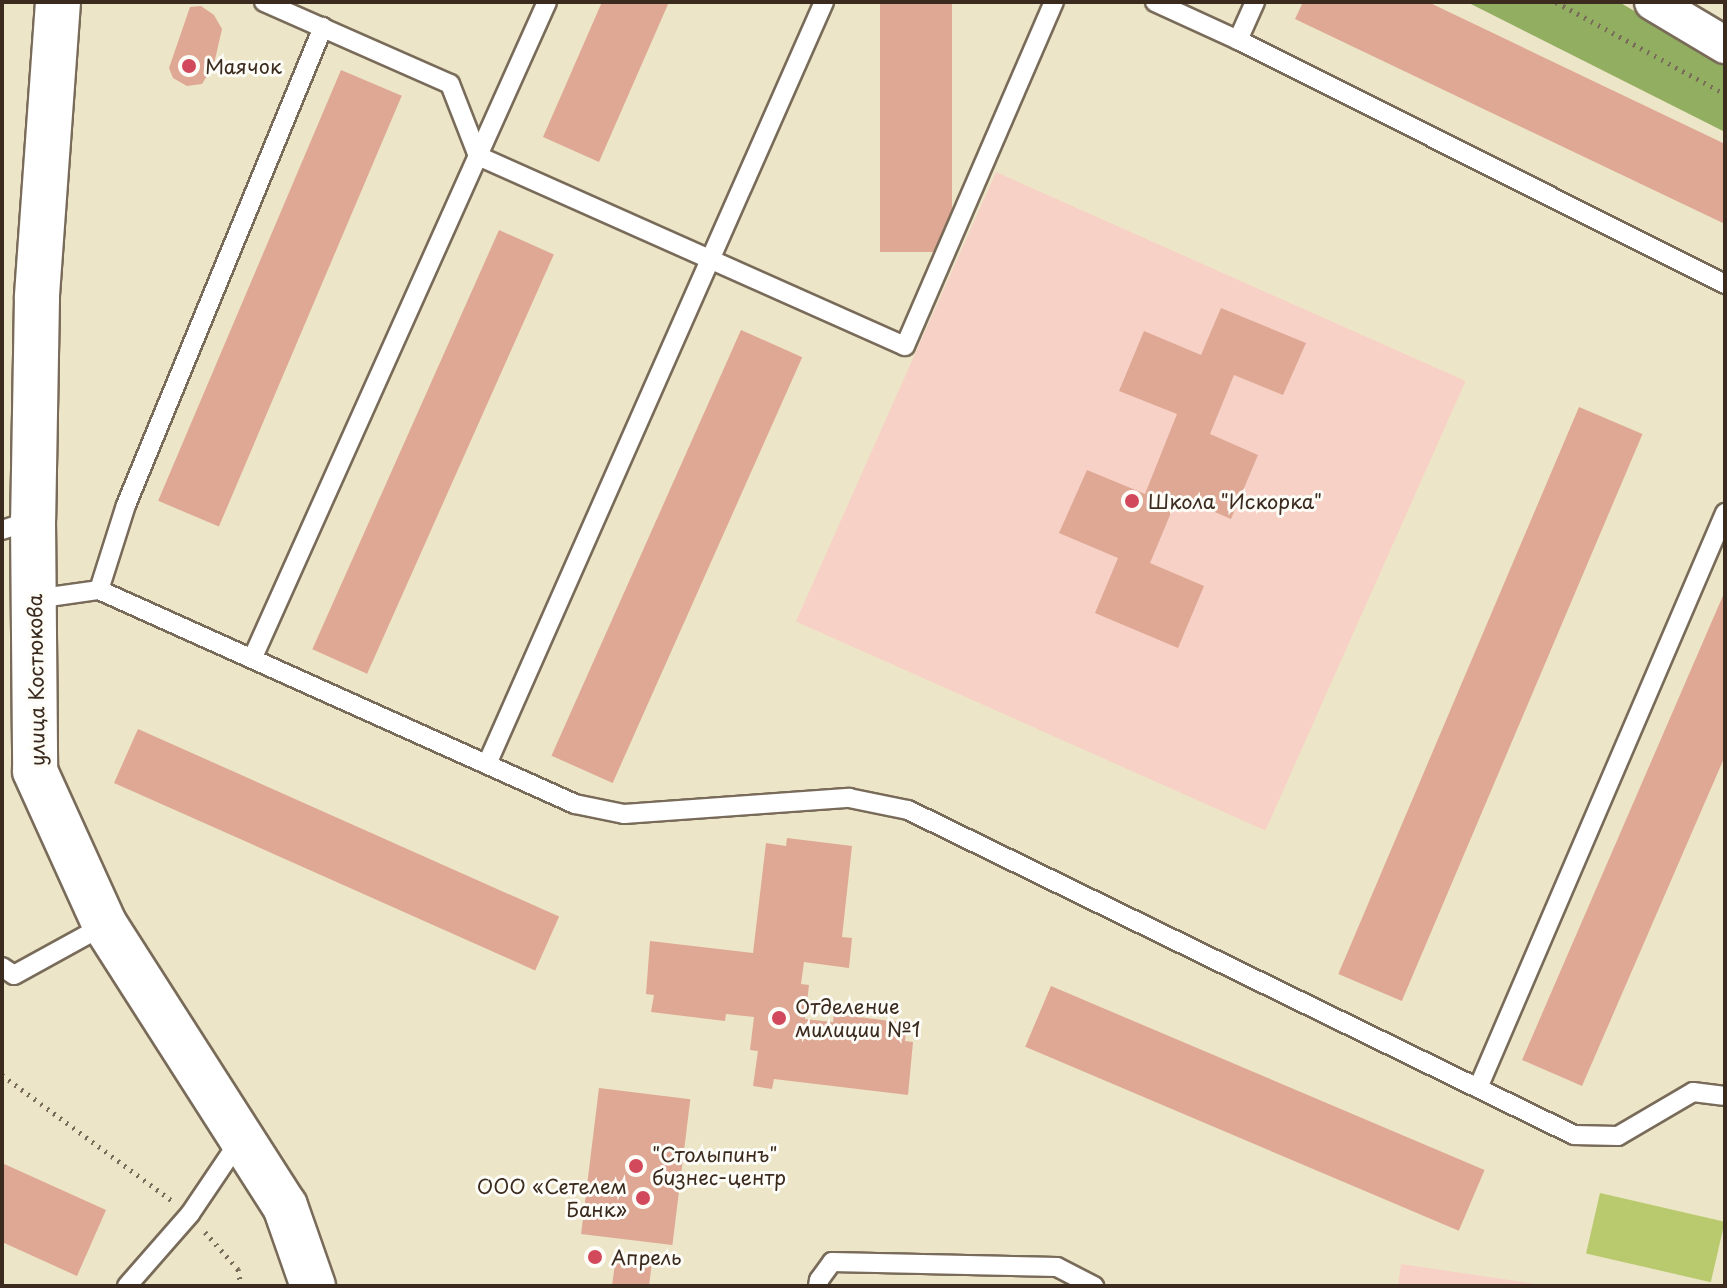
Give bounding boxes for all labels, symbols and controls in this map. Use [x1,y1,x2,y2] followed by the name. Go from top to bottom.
[205,54,282,78] place label: Маячок
[180,57,198,75] marker: Маячок
[1148,489,1323,513] place label: Школа "Искорка"
[1123,492,1141,510] marker: Школа "Искорка"
[22,593,50,767] street label: улица Костюкова
[795,994,921,1041] place label: Отделение милиции №1
[770,1009,788,1027] marker: Отделение милиции №1
[652,1142,786,1189] place label: "Столыпинъ" бизнес-центр
[627,1157,645,1175] marker: "Столыпинъ" бизнес-центр
[477,1174,627,1221] place label: ООО «Сетелем Банк»
[634,1189,652,1207] marker: ООО «Сетелем Банк»
[611,1245,681,1269] place label: Апрель
[586,1248,604,1266] marker: Апрель

